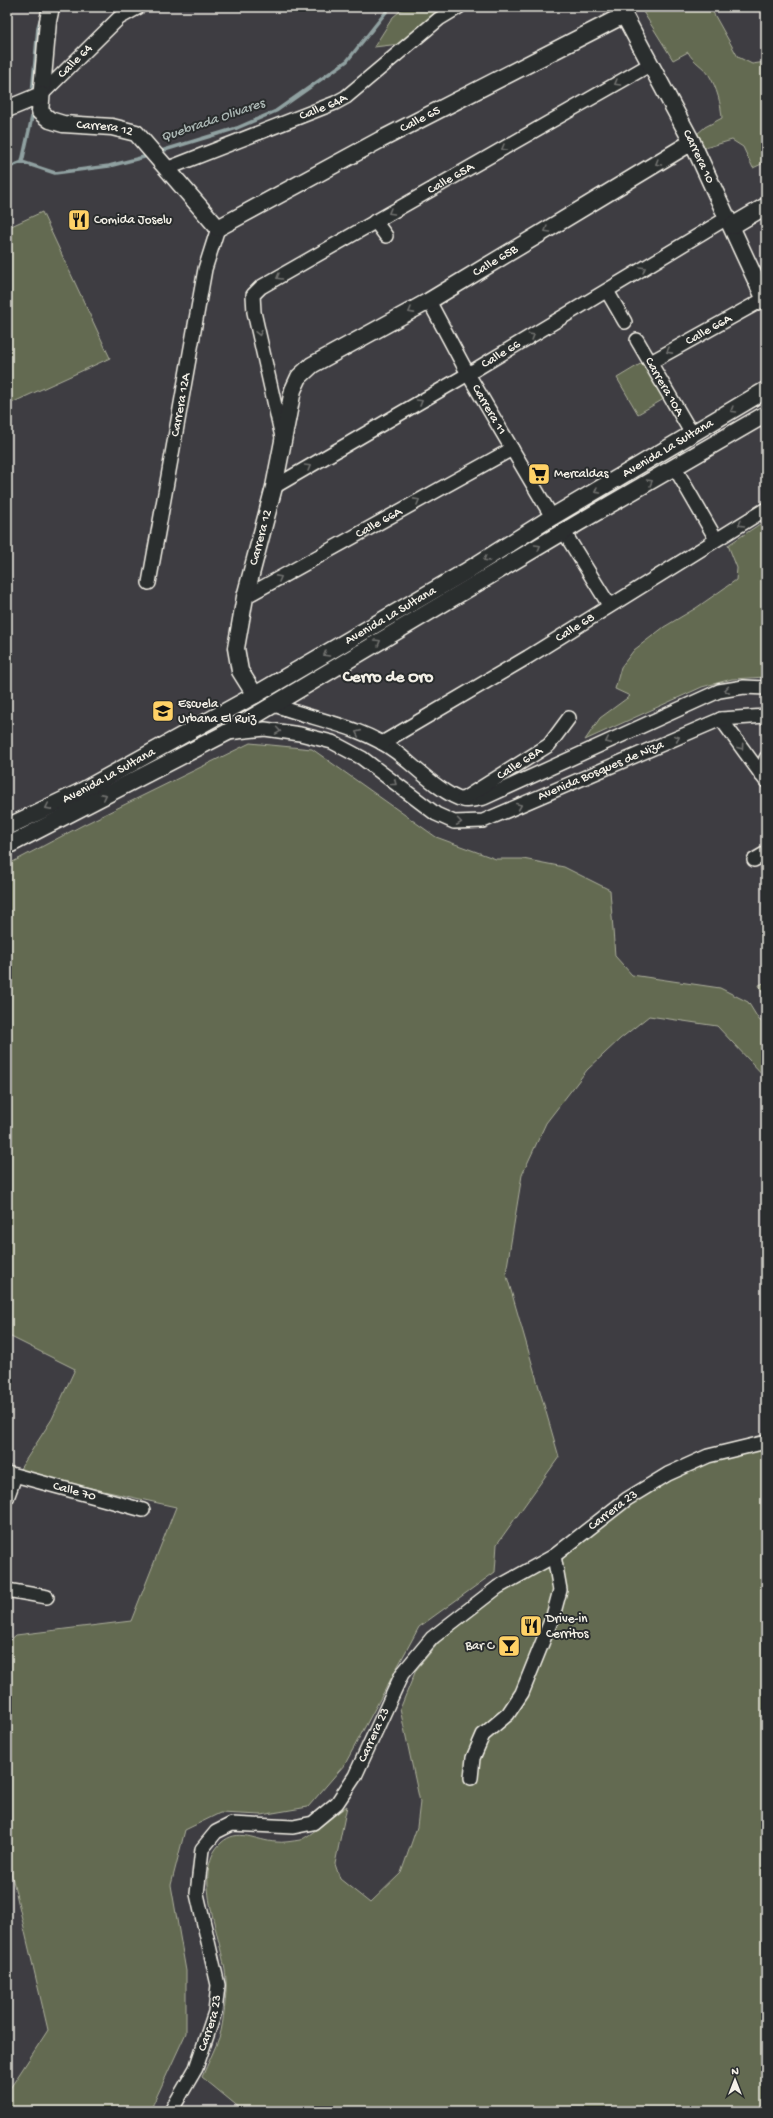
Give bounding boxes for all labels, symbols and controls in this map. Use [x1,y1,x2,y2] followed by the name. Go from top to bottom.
[55,41,96,82] street label: Calle 64
[614,79,621,86] one-way arrow
[297,90,351,124] street label: Calle 64A
[159,95,269,147] water label: Quebrada Olivares
[398,103,443,136] street label: Calle 65
[76,117,135,140] street label: Carrera 12
[679,127,718,186] street label: Carrera 10
[501,143,508,150] one-way arrow
[655,158,662,165] one-way arrow
[425,159,478,198] street label: Calle 65A
[66,207,92,233] restaurant icon: Comida Joselu
[388,208,396,215] one-way arrow
[94,213,172,228] place label: Comida Joselu
[544,225,551,232] one-way arrow
[470,241,521,280] street label: Calle 65B
[639,266,646,273] one-way arrow
[276,272,283,279] one-way arrow
[408,306,415,313] one-way arrow
[683,310,736,349] street label: Calle 66A
[254,330,262,336] one-way arrow
[528,333,535,340] one-way arrow
[479,336,524,372] street label: Calle 66
[666,347,673,354] one-way arrow
[641,355,688,420] street label: Carrera 10A
[168,370,194,438] street label: Carrera 12A
[468,382,509,437] street label: Carrera 11
[416,399,423,406] one-way arrow
[730,405,737,413] one-way arrow
[620,415,717,481] street label: Avenida La Sultana
[526,461,552,487] supermarket icon: Mercaldas
[304,465,311,472] one-way arrow
[554,467,610,482] place label: Mercaldas
[646,479,654,486] one-way arrow
[594,487,601,494] one-way arrow
[413,499,420,506] one-way arrow
[353,503,406,542] street label: Calle 66A
[246,508,275,567] street label: Carrera 12
[738,520,745,527] one-way arrow
[534,545,541,552] one-way arrow
[483,554,490,562] one-way arrow
[275,576,282,583] one-way arrow
[342,583,439,648] street label: Avenida La Sultana
[553,610,598,646] street label: Calle 68
[374,639,381,646] one-way arrow
[323,649,330,656] one-way arrow
[342,668,434,688] district label: Cerro de Oro
[724,685,730,694] one-way arrow
[178,697,257,727] place label: Escuela Urbana El Ruiz
[150,698,176,724] school or university icon: Escuela Urbana El Ruiz
[275,726,281,735] one-way arrow
[355,730,363,738] one-way arrow
[673,735,680,743] one-way arrow
[605,736,612,744] one-way arrow
[535,737,667,804] street label: Avenida Bosques de Niza
[494,743,547,783] street label: Calle 68A
[736,743,744,750] one-way arrow
[60,744,158,807] street label: Avenida La Sultana
[390,779,397,786] one-way arrow
[100,793,107,800] one-way arrow
[45,802,53,810] one-way arrow
[514,803,522,811] one-way arrow
[456,817,462,826] one-way arrow
[51,1478,98,1505] street label: Calle 70
[585,1487,641,1534] street label: Carrera 23
[545,1612,590,1642] place label: Drive-in Cerritos
[518,1613,544,1639] restaurant icon: Drive-in Cerritos
[496,1633,522,1659] bar icon: Bar C
[464,1639,495,1654] place label: Bar C
[355,1705,393,1765] street label: Carrera 23
[195,1994,224,2053] street label: Carrera 23
[715,2060,755,2100] north arrow
[731,2066,739,2078] text: N

